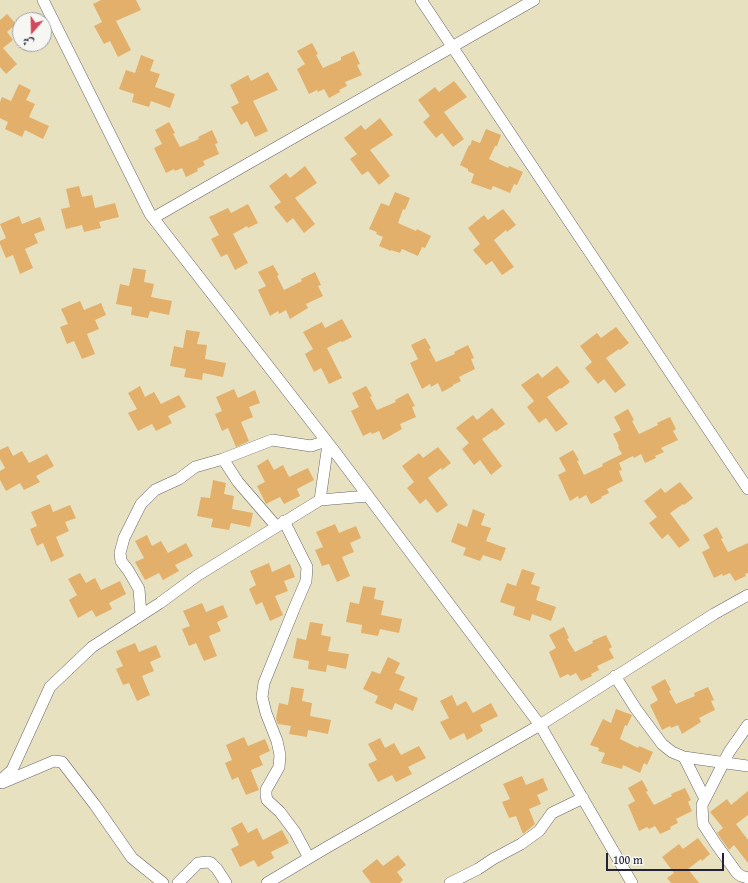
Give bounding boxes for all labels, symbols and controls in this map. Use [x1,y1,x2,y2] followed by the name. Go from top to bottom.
[12,12,52,52] north arrow
[20,33,36,52] text: ش
[608,845,726,871] scale bar
[613,851,643,868] text: 100 m

